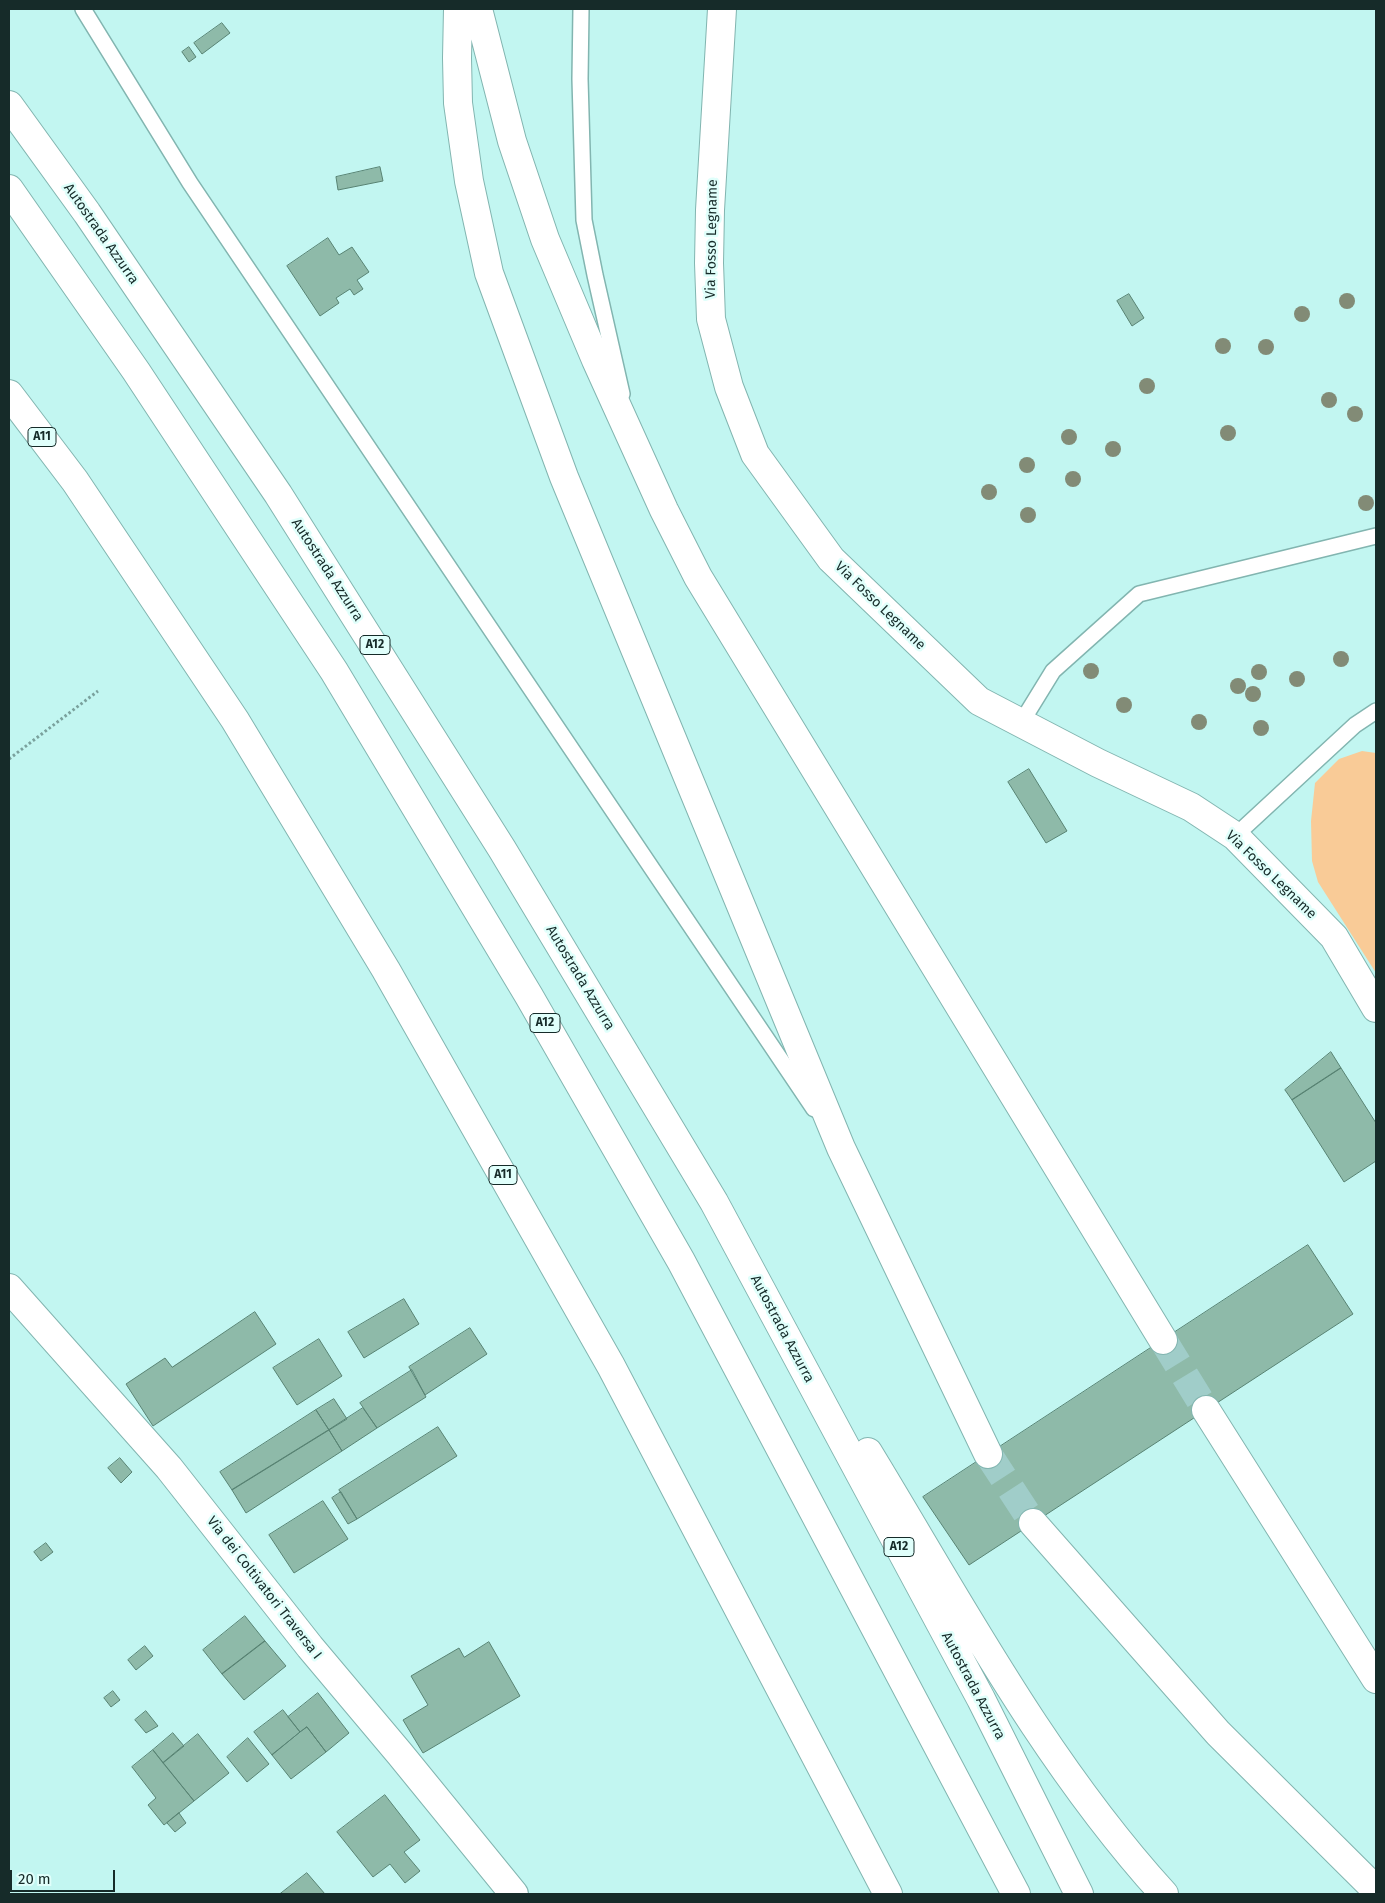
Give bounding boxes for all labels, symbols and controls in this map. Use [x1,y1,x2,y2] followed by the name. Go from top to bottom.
[703,179,721,299] street label: Via Fosso Legname
[60,180,142,288] street label: Autostrada Azzurra
[28,428,56,447] road number: A11
[287,515,367,625] street label: Autostrada Azzurra
[831,558,929,654] street label: Via Fosso Legname
[360,636,390,654] road number: A12
[1222,827,1320,923] street label: Via Fosso Legname
[542,923,618,1033] street label: Autostrada Azzurra
[530,1014,560,1032] road number: A12
[489,1166,517,1184] road number: A11
[747,1272,817,1386] street label: Autostrada Azzurra
[203,1513,325,1663] street label: Via dei Coltivatori Traversa I
[884,1538,914,1556] road number: A12
[938,1629,1008,1743] street label: Autostrada Azzurra
[12,1860,118,1892] scale bar
[18,1870,51,1888] text: 20 m

